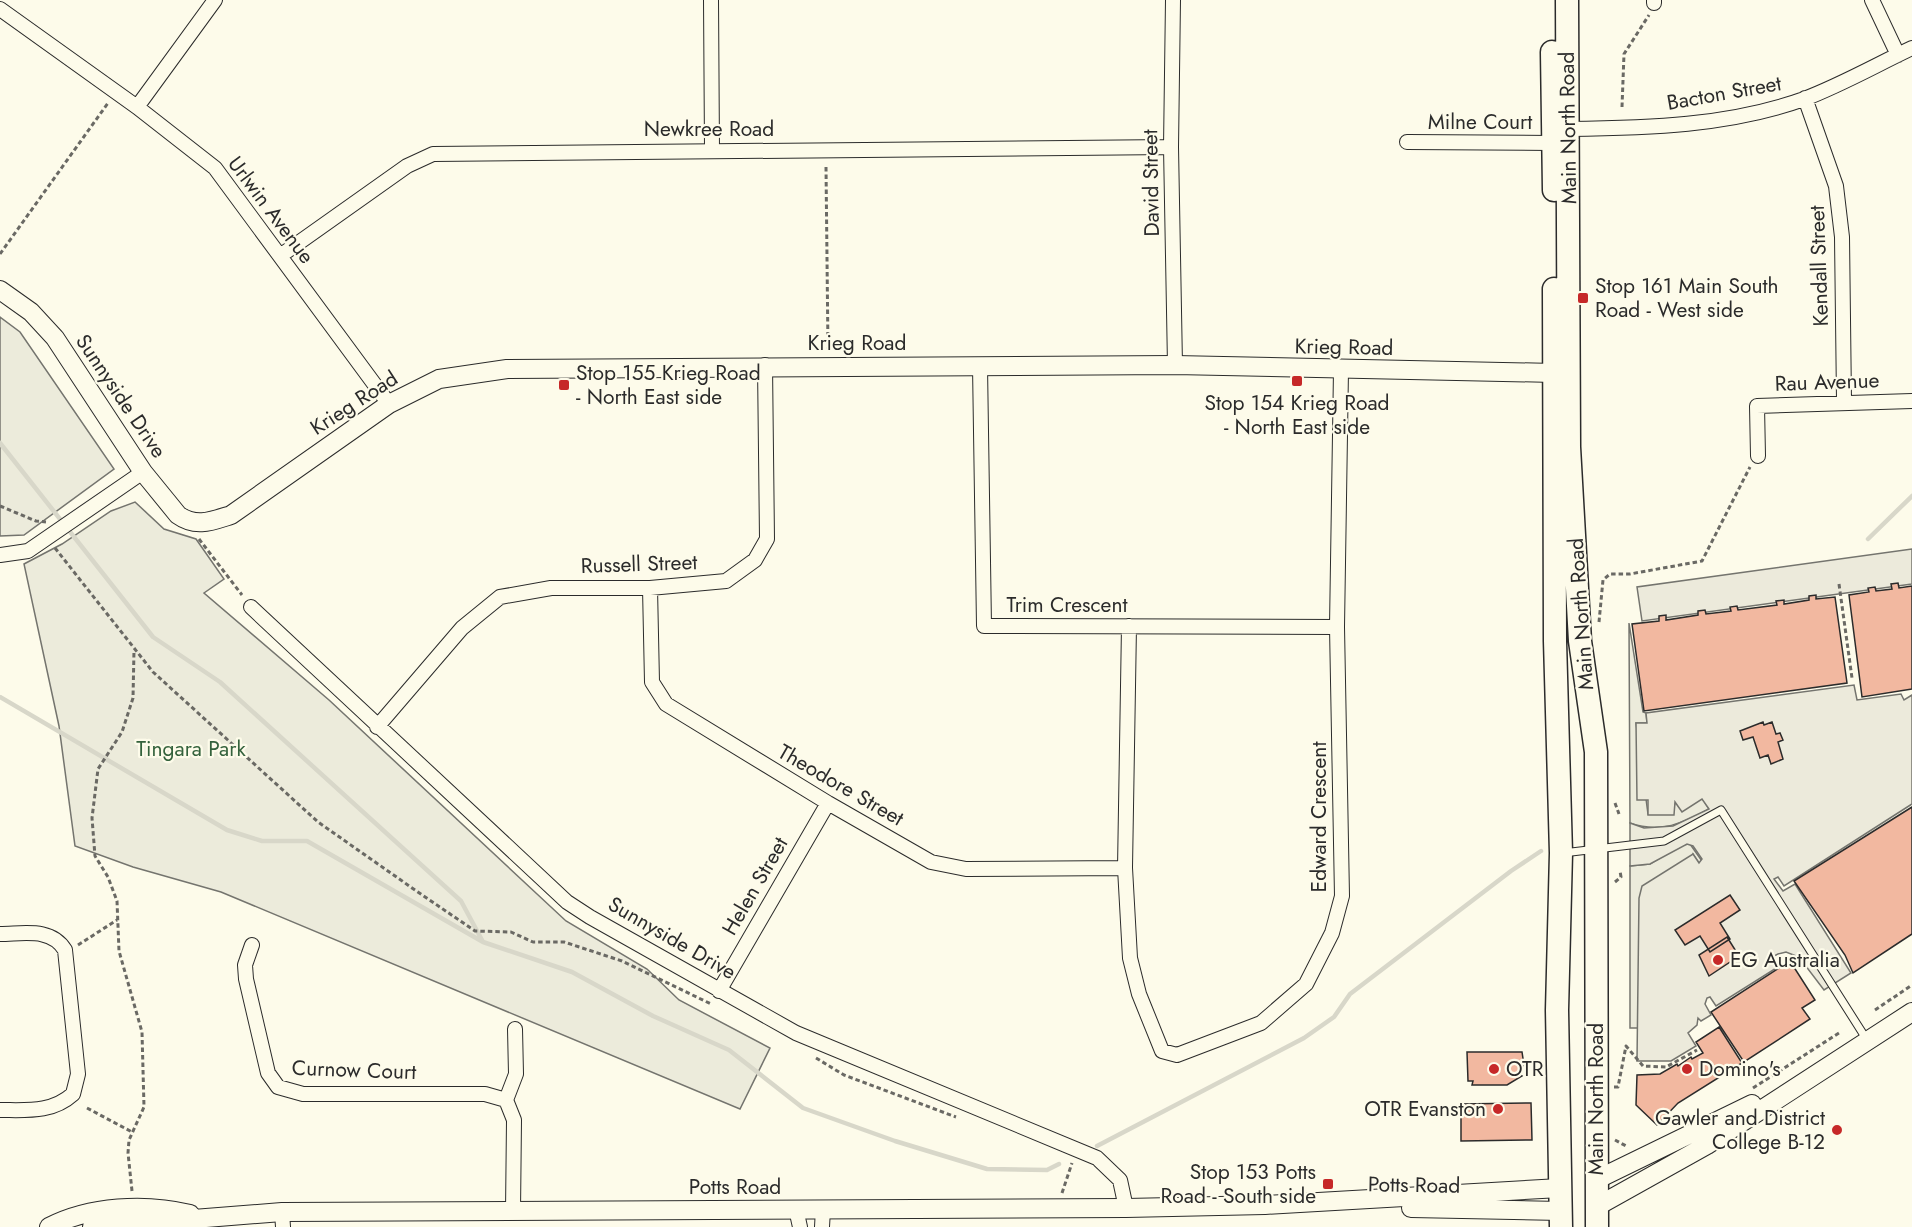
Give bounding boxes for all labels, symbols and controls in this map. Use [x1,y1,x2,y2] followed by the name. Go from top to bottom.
[1552,51,1584,205] street label: Main North Road
[1664,68,1784,118] street label: Bacton Street
[1428,107,1532,137] street label: Milne Court
[644,114,774,144] street label: Newkree Road
[1135,129,1167,237] street label: David Street
[221,150,322,270] street label: Urlwin Avenue
[1802,205,1836,327] street label: Kendall Street
[1595,271,1779,325] place label: Stop 161 Main South Road - West side
[1576,291,1590,305] marker: Stop 161 Main South Road - West side
[68,328,174,464] street label: Sunnyside Drive
[808,328,906,358] street label: Krieg Road
[1294,331,1394,363] street label: Krieg Road
[576,358,761,412] place label: Stop 155 Krieg Road - North East side
[304,363,404,443] street label: Krieg Road
[1774,365,1880,399] street label: Rau Avenue
[1290,374,1304,388] marker: Stop 154 Krieg Road - North East side
[557,378,571,392] marker: Stop 155 Krieg Road - North East side
[1204,388,1390,442] place label: Stop 154 Krieg Road - North East side
[1561,537,1601,691] street label: Main North Road
[580,547,698,581] street label: Russell Street
[1007,590,1127,620] street label: Trim Crescent
[136,734,246,764] park label: Tingara Park
[773,737,909,833] street label: Theodore Street
[1304,742,1334,892] street label: Edward Crescent
[715,831,795,941] street label: Helen Street
[602,889,742,987] street label: Sunnyside Drive
[1730,945,1840,975] place label: EG Australia
[1711,953,1725,967] marker: EG Australia
[1581,1023,1611,1175] street label: Main North Road
[291,1053,417,1087] street label: Curnow Court
[1506,1054,1544,1084] place label: OTR
[1699,1054,1781,1084] place label: Domino's
[1487,1062,1501,1076] marker: OTR
[1680,1062,1694,1076] marker: Domino's
[1364,1094,1486,1124] place label: OTR Evanston
[1491,1102,1505,1116] marker: OTR Evanston
[1655,1103,1825,1157] place label: Gawler and District College B-12
[1830,1123,1844,1137] marker: Gawler and District College B-12
[1161,1157,1316,1211] place label: Stop 153 Potts Road - South side
[1368,1169,1460,1201] street label: Potts Road
[689,1172,781,1202] street label: Potts Road
[1321,1177,1335,1191] marker: Stop 153 Potts Road - South side

